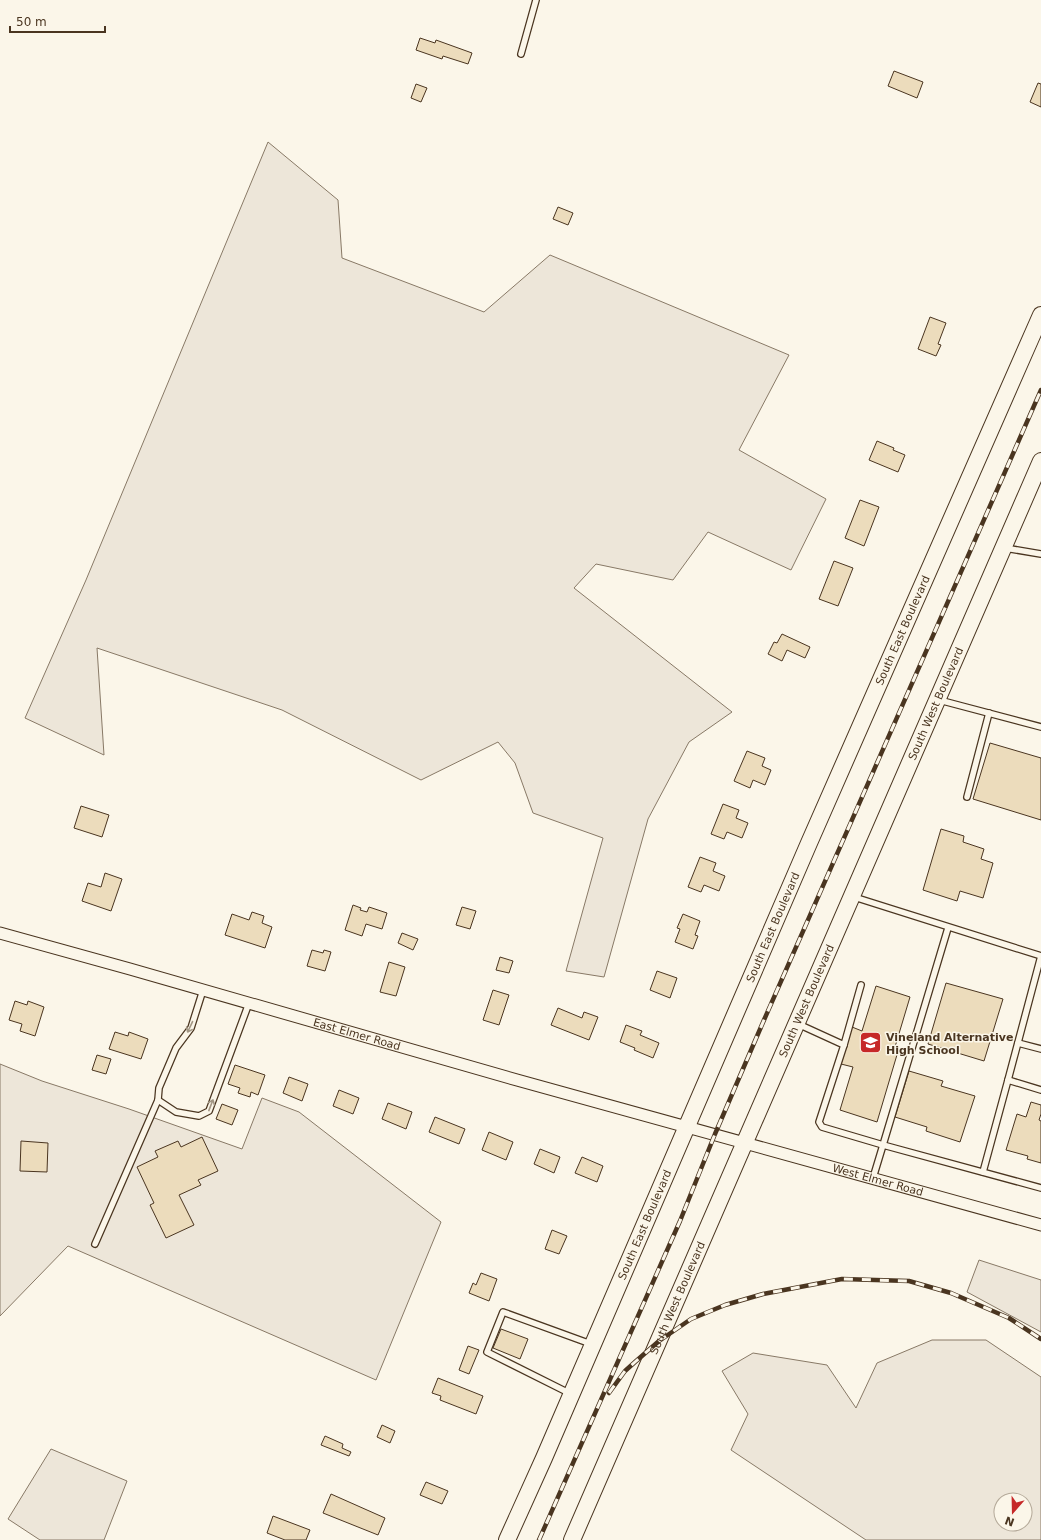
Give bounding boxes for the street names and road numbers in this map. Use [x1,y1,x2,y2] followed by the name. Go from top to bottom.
[873,574,933,687] street label: South East Boulevard
[906,645,966,762] street label: South West Boulevard
[744,870,803,984] street label: South East Boulevard
[777,942,837,1059] street label: South West Boulevard
[312,1016,402,1053] street label: East Elmer Road
[831,1162,925,1199] street label: West Elmer Road
[616,1168,674,1282] street label: South East Boulevard
[647,1240,708,1357] street label: South West Boulevard

